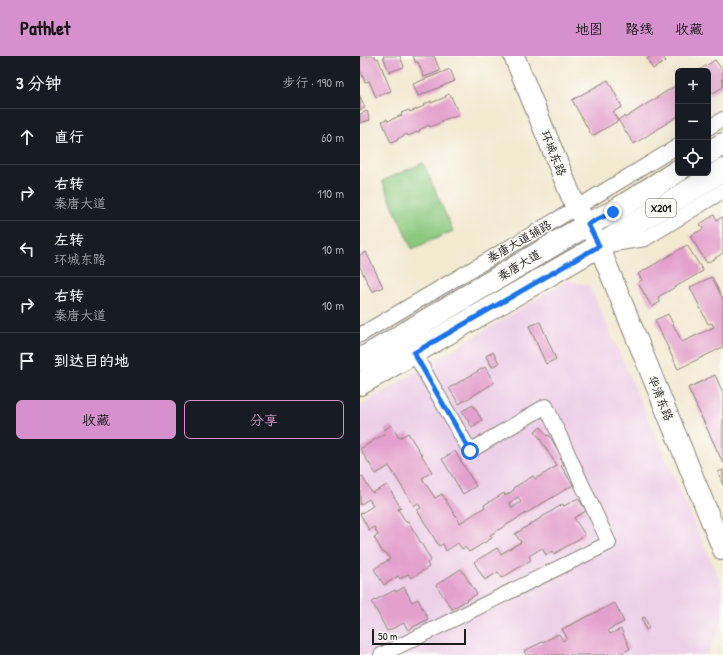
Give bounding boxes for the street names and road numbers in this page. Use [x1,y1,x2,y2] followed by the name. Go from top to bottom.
[537,128,571,178] street label: 环城东路
[646,199,676,217] road number: X201
[484,217,554,265] street label: 秦唐大道辅路
[495,246,543,284] street label: 秦唐大道
[644,373,678,423] street label: 华清东路

